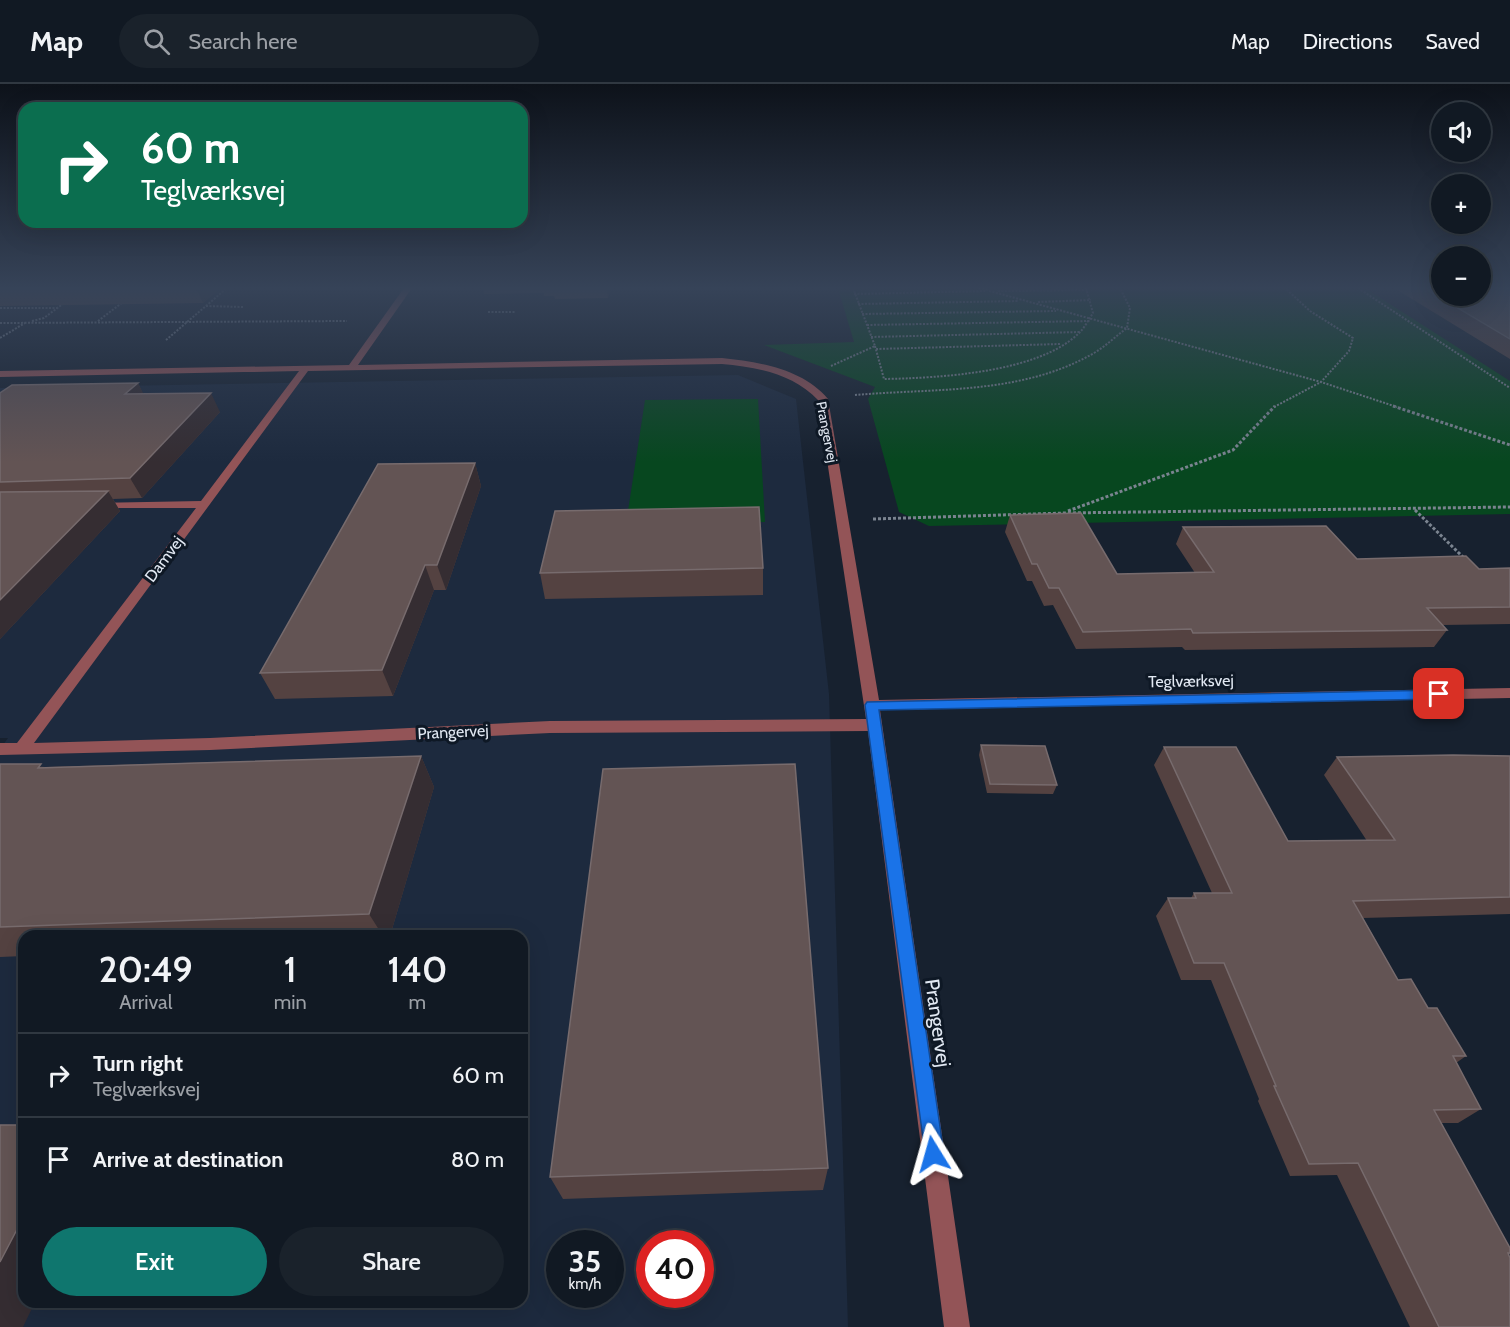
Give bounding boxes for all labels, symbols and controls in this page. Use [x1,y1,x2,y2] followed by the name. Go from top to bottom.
[119,14,539,68] search box
[30,24,83,58] text: Map
[140,25,173,58] icon: search
[188,28,297,55] text: Search here
[1231,29,1270,54] text: Map
[1303,29,1392,54] text: Directions
[1425,29,1480,54] text: Saved
[1431,102,1491,306] map controls
[1431,102,1491,162] button: sound
[141,122,240,174] text: 60 m
[42,126,120,204] icon: right
[141,174,285,207] text: Teglværksvej
[1431,174,1491,234] button: +
[1431,246,1491,306] button: −
[812,400,842,464] street label: Prangervej
[141,532,187,586] street label: Damvej
[1413,668,1464,719] pin
[1148,671,1234,691] street label: Teglværksvej
[1422,677,1455,710] icon: arrive
[417,721,489,743] street label: Prangervej
[99,947,193,991] text: 20:49
[284,947,297,991] text: 1
[387,947,447,991] text: 140
[920,977,956,1069] street label: Prangervej
[119,990,172,1014] text: Arrival
[274,990,307,1014] text: min
[409,990,426,1014] text: m
[93,1050,183,1077] text: Turn right
[42,1059,75,1092] icon: right
[452,1062,504,1089] text: 60 m
[93,1077,200,1101] text: Teglværksvej
[901,1122,965,1186] position arrow
[42,1143,75,1176] icon: arrive
[93,1146,283,1173] text: Arrive at destination
[451,1146,504,1173] text: 80 m
[42,1227,267,1296] button: Exit
[279,1227,504,1296] button: Share
[636,1230,714,1308] speed limit sign: 40
[569,1243,601,1280] text: 35
[569,1275,601,1293] text: km/h

